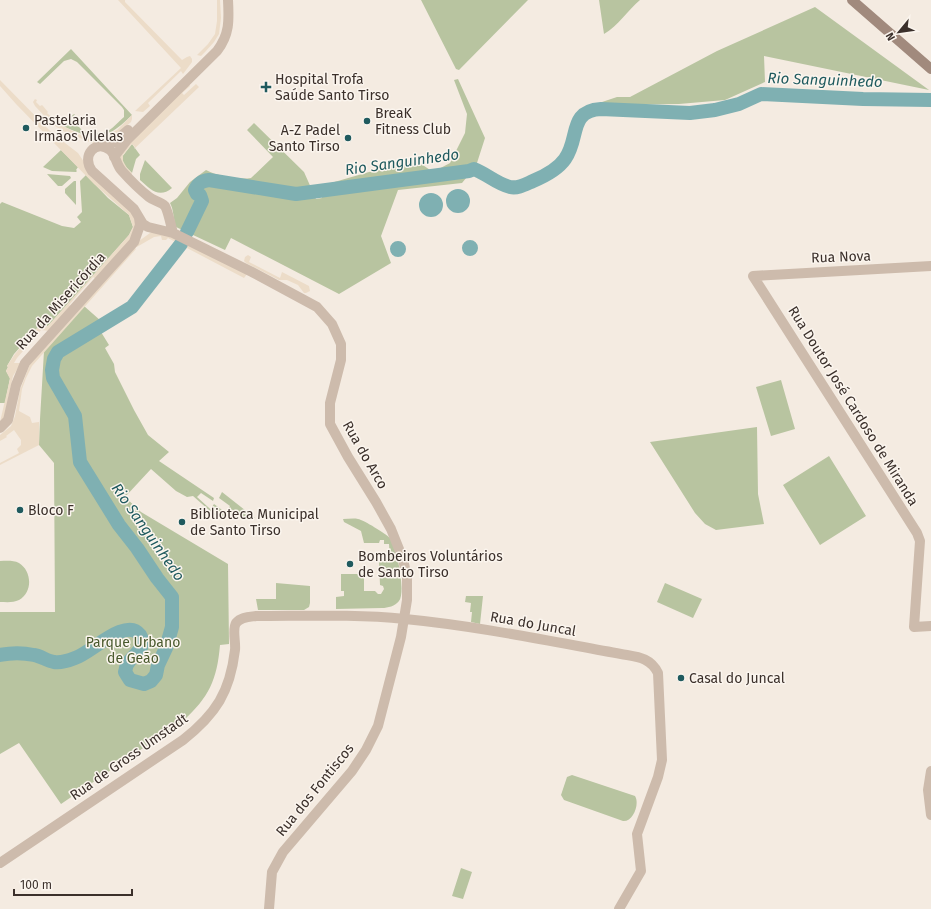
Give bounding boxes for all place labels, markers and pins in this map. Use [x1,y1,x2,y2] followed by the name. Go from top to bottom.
[275,71,389,104] place label: Hospital Trofa Saúde Santo Tirso
[260,81,272,93] marker: Hospital Trofa Saúde Santo Tirso
[375,105,451,138] place label: BreaK Fitness Club
[34,112,123,145] place label: Pastelaria Irmãos Vilelas
[362,116,372,126] marker: BreaK Fitness Club
[269,122,340,155] place label: A-Z Padel Santo Tirso
[21,123,31,133] marker: Pastelaria Irmãos Vilelas
[343,133,353,143] marker: A-Z Padel Santo Tirso
[28,502,74,519] place label: Bloco F
[15,505,25,515] marker: Bloco F
[190,506,319,539] place label: Biblioteca Municipal de Santo Tirso
[177,517,187,527] marker: Biblioteca Municipal de Santo Tirso
[358,548,503,581] place label: Bombeiros Voluntários de Santo Tirso
[345,559,355,569] marker: Bombeiros Voluntários de Santo Tirso
[689,670,785,687] place label: Casal do Juncal
[676,673,686,683] marker: Casal do Juncal

